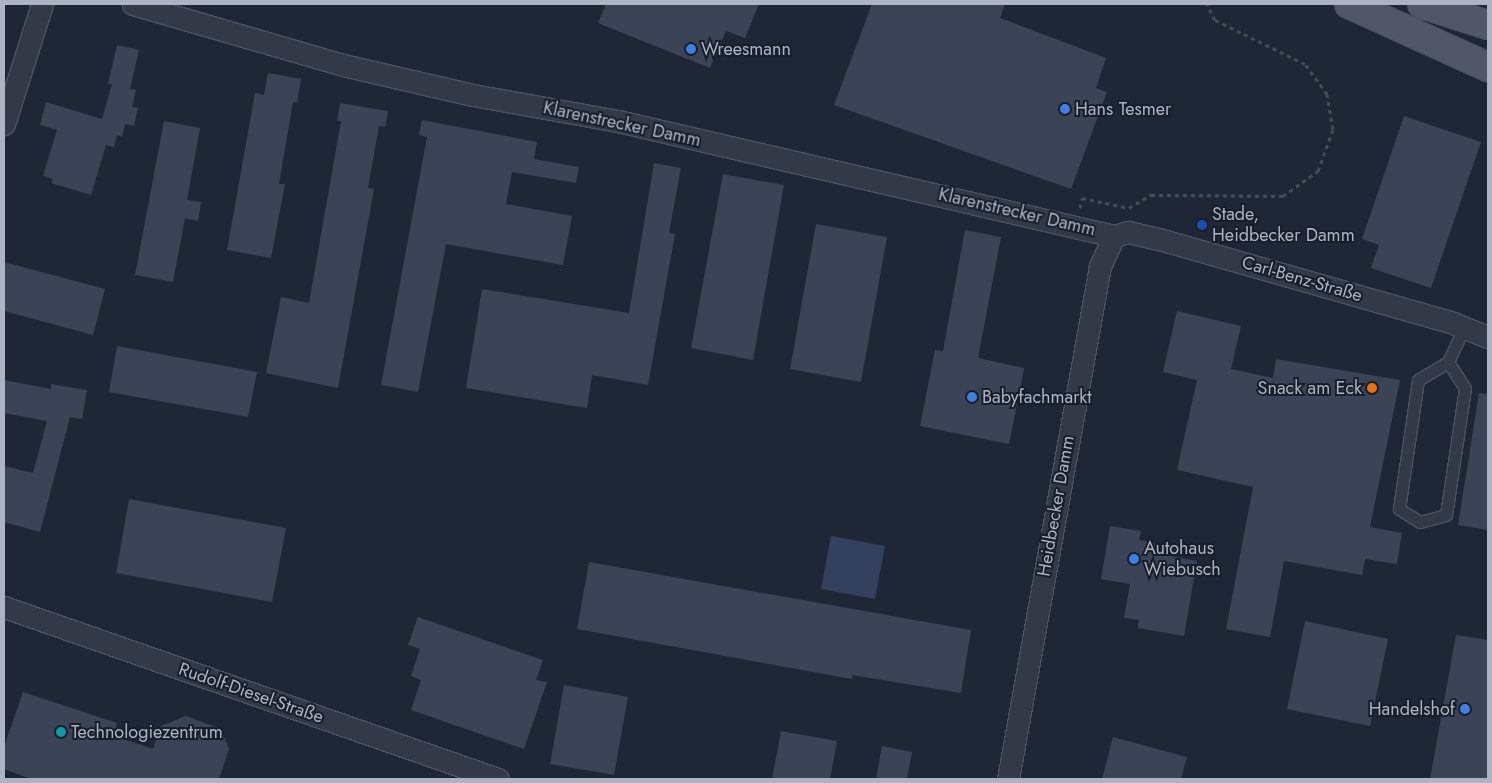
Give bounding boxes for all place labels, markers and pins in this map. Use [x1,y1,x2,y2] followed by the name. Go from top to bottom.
[701,38,791,60] place label: Wreesmann
[685,43,697,55] marker: Wreesmann
[1075,98,1171,120] place label: Hans Tesmer
[1059,103,1071,115] marker: Hans Tesmer
[1212,204,1355,246] place label: Stade, Heidbecker Damm
[1196,219,1208,231] marker: Stade, Heidbecker Damm
[1258,377,1362,399] place label: Snack am Eck
[1366,382,1378,394] marker: Snack am Eck
[982,386,1092,408] place label: Babyfachmarkt
[966,391,978,403] marker: Babyfachmarkt
[1144,538,1221,580] place label: Autohaus Wiebusch
[1128,553,1140,565] marker: Autohaus Wiebusch
[1369,698,1455,720] place label: Handelshof
[1459,703,1471,715] marker: Handelshof
[71,721,223,743] place label: Technologiezentrum
[55,726,67,738] marker: Technologiezentrum

